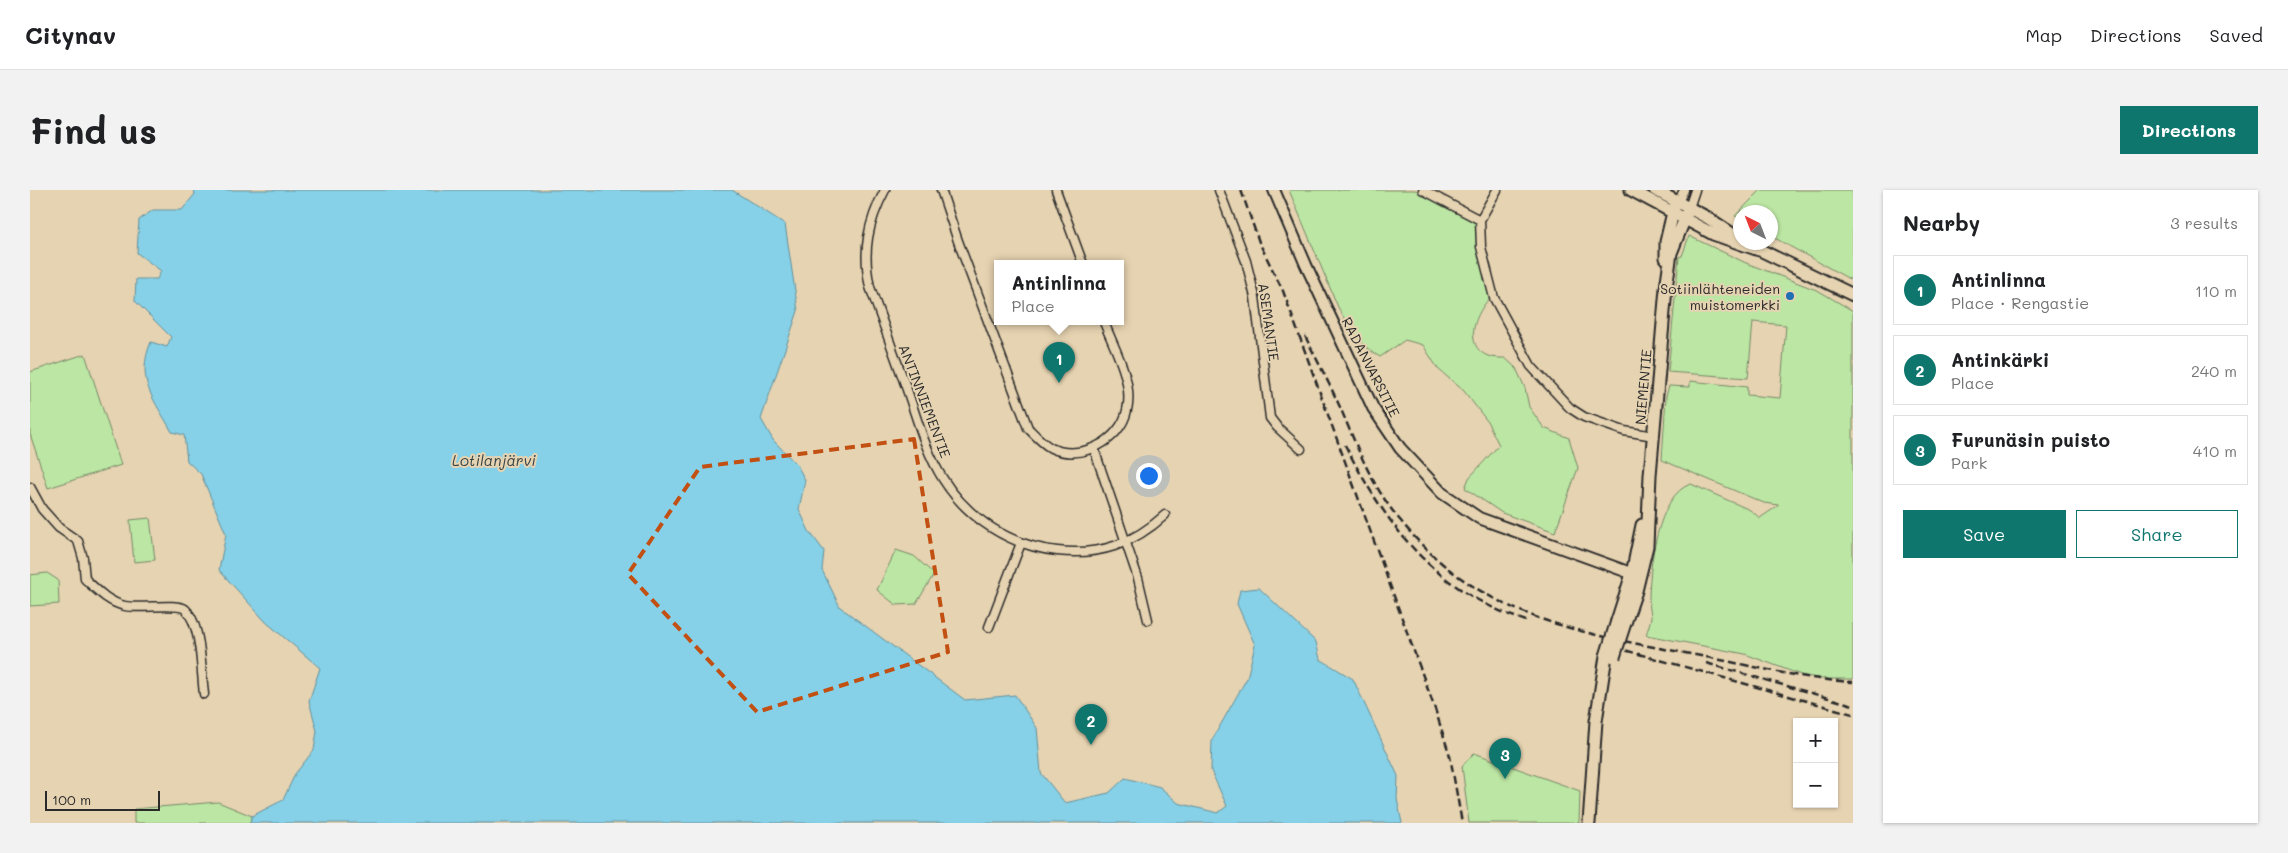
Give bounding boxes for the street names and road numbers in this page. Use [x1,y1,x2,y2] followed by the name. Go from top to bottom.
[1254,282,1284,362] street label: ASEMANTIE
[1338,314,1404,420] street label: RADANVARSITIE
[895,341,955,461] street label: ANTINNIEMENTIE
[1630,348,1656,426] street label: NIEMENTIE

